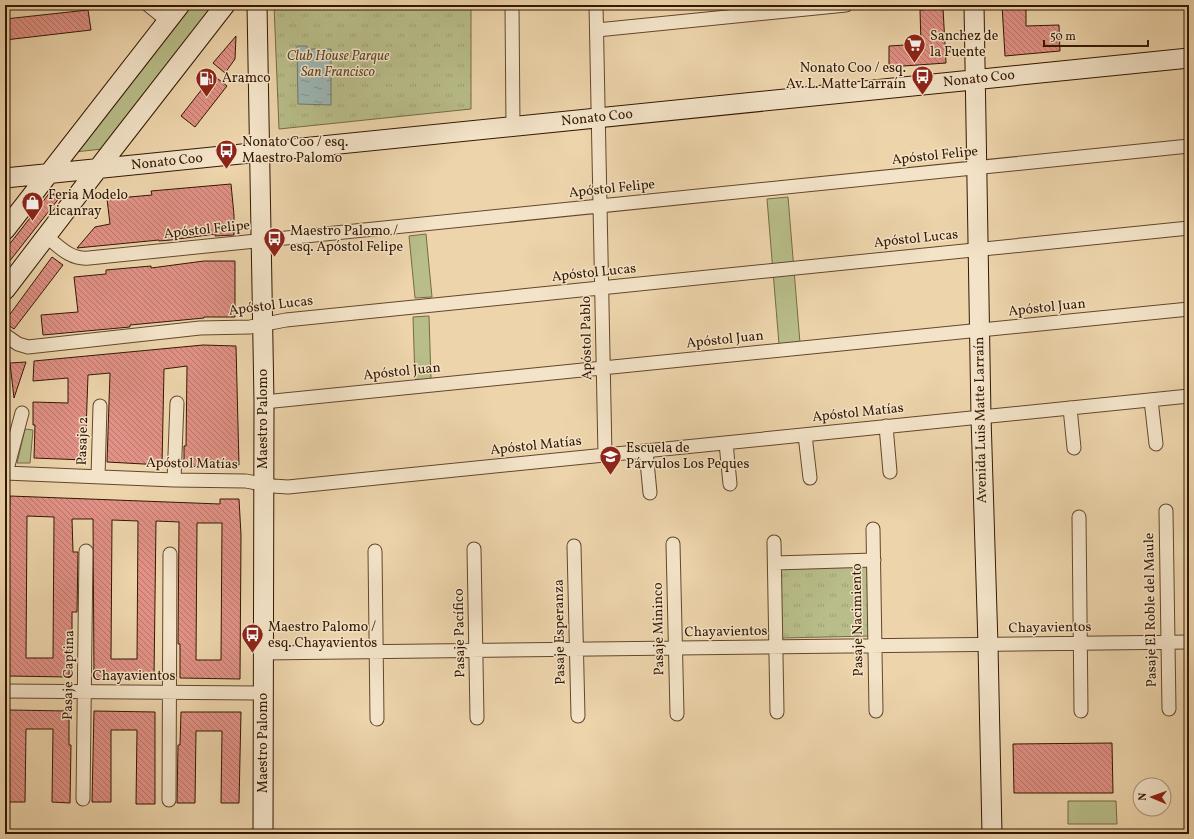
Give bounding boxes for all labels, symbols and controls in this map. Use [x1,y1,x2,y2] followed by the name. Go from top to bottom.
[1044,22,1148,48] scale bar
[930,27,999,62] place label: Sanchez de la Fuente
[1050,29,1076,45] text: 50 m
[901,31,927,64] supermarket icon: Sanchez de la Fuente
[287,47,389,82] park label: Club House Parque San Francisco
[786,59,906,94] place label: Nonato Coo / esq. Av. L. Matte Larraín
[909,63,935,96] bus stop icon: Nonato Coo / esq. Av. L. Matte Larraín
[194,65,220,98] fuel station icon: Aramco
[942,66,1016,92] street label: Nonato Coo
[222,69,271,88] place label: Aramco
[560,105,634,131] street label: Nonato Coo
[242,133,348,168] place label: Nonato Coo / esq. Maestro Palomo
[213,137,239,170] bus stop icon: Nonato Coo / esq. Maestro Palomo
[891,142,979,170] street label: Apóstol Felipe
[130,149,204,175] street label: Nonato Coo
[568,175,656,203] street label: Apóstol Felipe
[48,186,128,221] place label: Feria Modelo Licanray
[19,190,45,223] shop icon: Feria Modelo Licanray
[163,216,251,244] street label: Apóstol Felipe
[290,222,403,257] place label: Maestro Palomo / esq. Apóstol Felipe
[873,225,959,253] street label: Apóstol Lucas
[261,226,287,259] bus stop icon: Maestro Palomo / esq. Apóstol Felipe
[551,259,637,287] street label: Apóstol Lucas
[228,291,314,321] street label: Apóstol Lucas
[1007,294,1087,322] street label: Apóstol Juan
[577,296,597,380] street label: Apóstol Pablo
[685,326,765,354] street label: Apóstol Juan
[970,336,992,504] street label: Avenida Luis Matte Larraín
[362,358,442,386] street label: Apóstol Juan
[254,369,273,469] street label: Maestro Palomo
[811,399,905,427] street label: Apóstol Matías
[73,416,93,466] street label: Pasaje 2
[489,432,583,460] street label: Apóstol Matías
[626,439,749,474] place label: Escuela de Párvulos Los Peques
[597,443,623,476] school or university icon: Escuela de Párvulos Los Peques
[146,454,238,474] street label: Apóstol Matías
[1140,532,1162,688] street label: Pasaje El Roble del Maule
[848,563,868,677] street label: Pasaje Nacimiento
[550,579,570,685] street label: Pasaje Esperanza
[649,582,669,676] street label: Pasaje Mininco
[450,588,470,678] street label: Pasaje Pacífico
[268,618,377,653] place label: Maestro Palomo / esq. Chayavientos
[1008,618,1092,638] street label: Chayavientos
[240,622,266,655] bus stop icon: Maestro Palomo / esq. Chayavientos
[684,622,768,642] street label: Chayavientos
[59,630,79,720] street label: Pasaje Captina
[93,667,175,686] street label: Chayavientos
[254,693,273,793] street label: Maestro Palomo
[1132,777,1172,817] north arrow
[1136,792,1151,801] text: N

